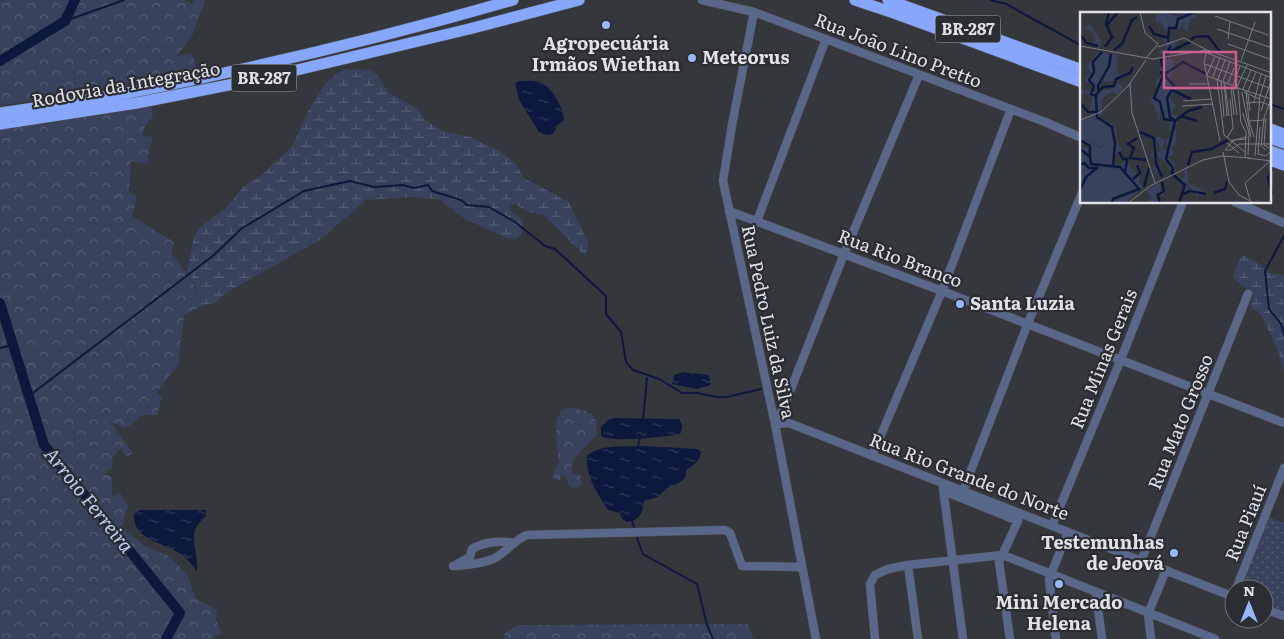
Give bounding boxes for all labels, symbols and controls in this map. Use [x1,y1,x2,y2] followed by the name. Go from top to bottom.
[811,5,986,94] street label: Rua João Lino Pretto
[1080,12,1272,204] inset map
[936,15,1000,42] road number: BR-287
[600,19,612,31] marker: Agropecuária Irmãos Wiethan
[532,29,681,77] place label: Agropecuária Irmãos Wiethan
[702,43,789,70] place label: Meteorus
[686,52,698,64] marker: Meteorus
[29,54,222,113] street label: Rodovia da Integração
[232,64,296,92] road number: BR-287
[834,221,967,294] street label: Rua Rio Branco
[736,222,803,422] street label: Rua Pedro Luiz da Silva
[1062,284,1143,433] street label: Rua Minas Gerais
[970,289,1076,316] place label: Santa Luzia
[954,298,966,310] marker: Santa Luzia
[1140,350,1219,493] street label: Rua Mato Grosso
[866,425,1073,526] street label: Rua Rio Grande do Norte
[38,440,141,558] water label: Arroio Ferreira
[1217,480,1272,565] street label: Rua Piauí
[1041,528,1165,576] place label: Testemunhas de Jeová
[1168,547,1180,559] marker: Testemunhas de Jeová
[1053,578,1065,590] marker: Mini Mercado Helena
[1224,579,1274,629] north arrow
[1243,580,1255,600] text: N
[995,588,1123,636] place label: Mini Mercado Helena

